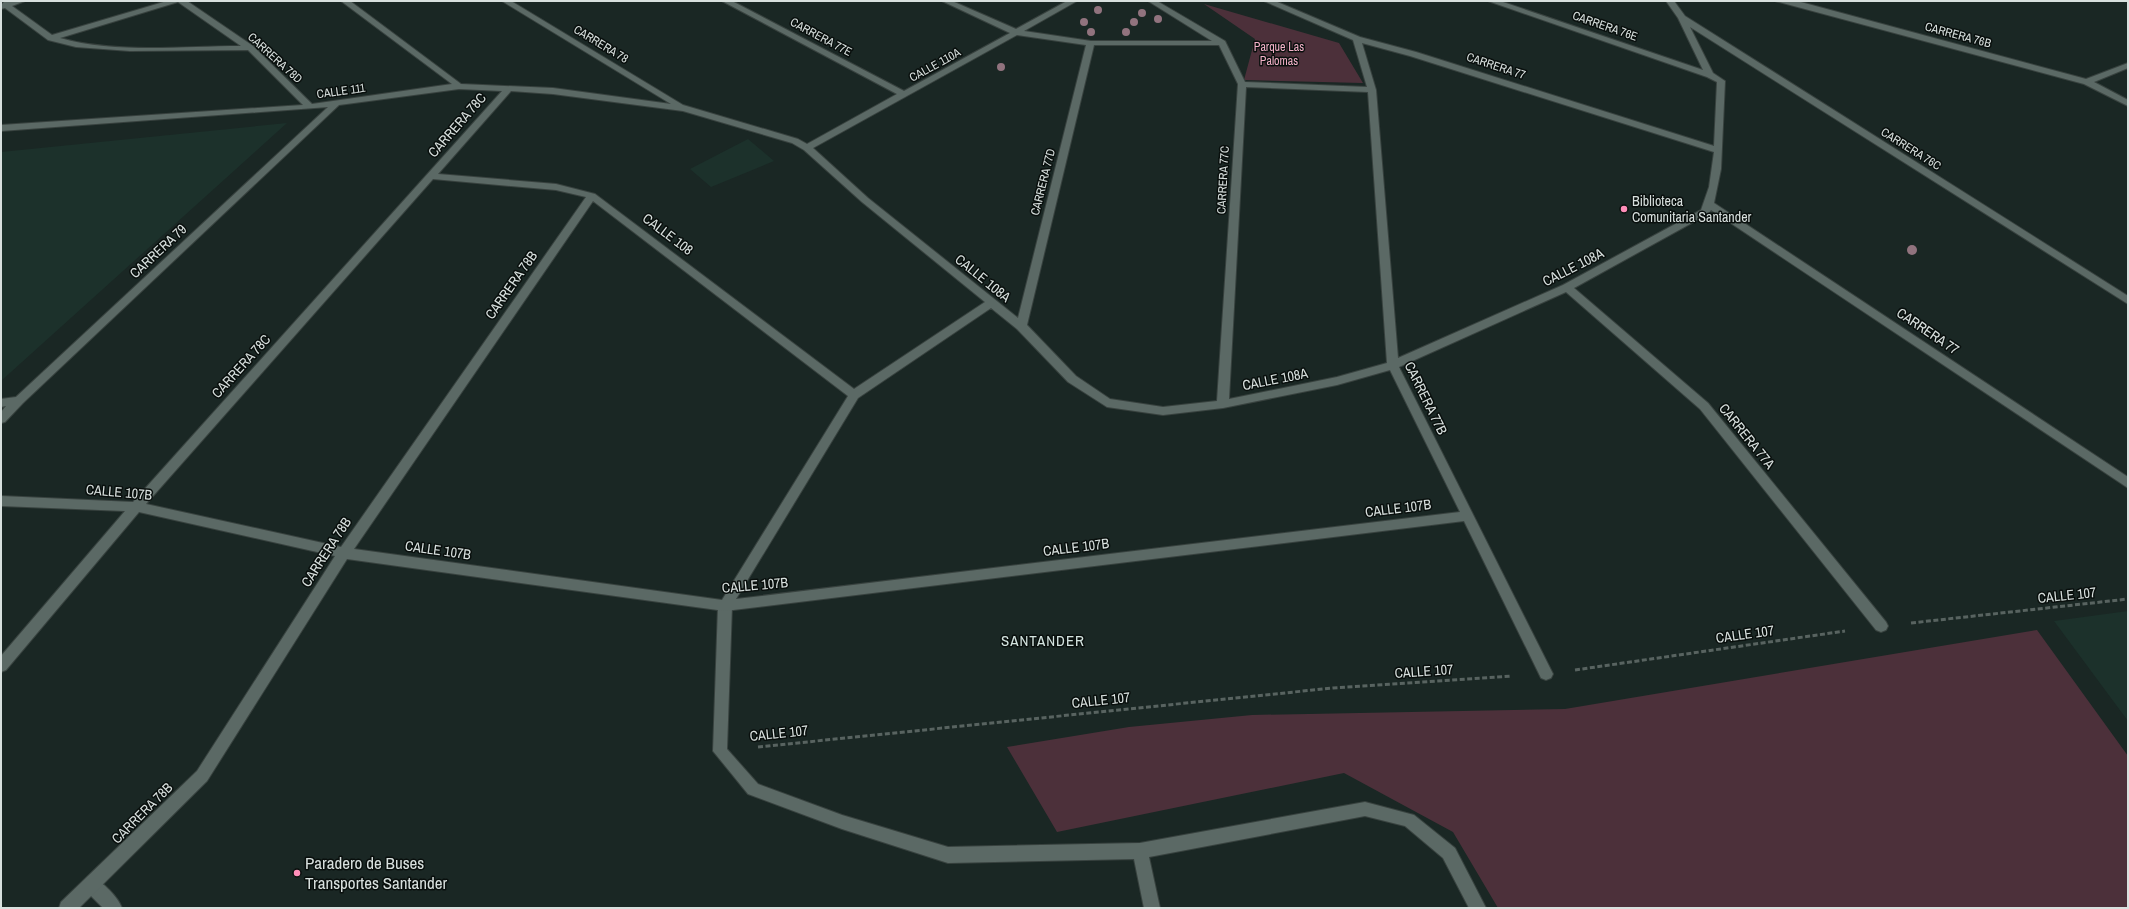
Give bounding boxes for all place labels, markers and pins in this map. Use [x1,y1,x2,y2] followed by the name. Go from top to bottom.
[1632,192,1752,226] place label: Biblioteca Comunitaria Santander
[1619,204,1629,214] marker: Biblioteca Comunitaria Santander
[305,851,447,894] place label: Paradero de Buses Transportes Santander
[292,868,302,878] marker: Paradero de Buses Transportes Santander

